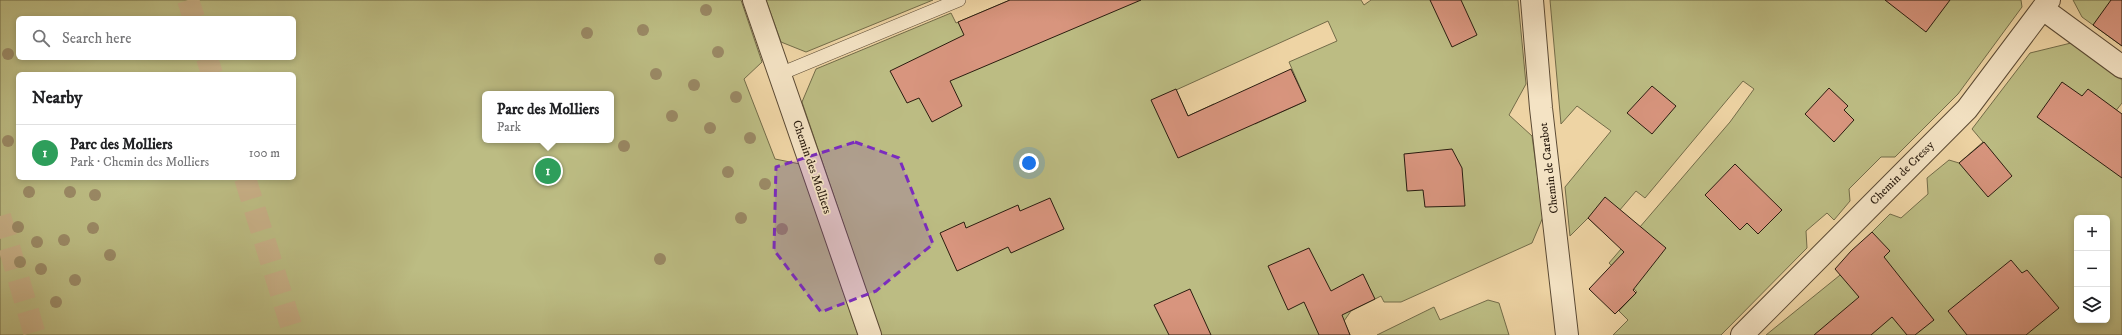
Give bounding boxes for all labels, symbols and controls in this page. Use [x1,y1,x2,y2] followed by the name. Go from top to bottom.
[16,16,296,60] search box
[30,27,52,49] icon: search
[62,29,131,48] text: Search here
[32,87,82,109] text: Nearby
[482,91,614,143] popup
[497,100,599,119] text: Parc des Molliers
[789,118,835,216] street label: Chemin des Molliers
[497,119,521,135] text: Park
[1536,121,1562,214] street label: Chemin de Carabot
[70,135,173,154] text: Parc des Molliers
[1867,138,1937,208] street label: Chemin de Cressy
[43,145,47,161] text: 1
[249,145,280,161] text: 100 m
[1019,153,1039,173] your location
[70,154,209,170] text: Park · Chemin des Molliers
[535,156,561,186] pin: 1
[2074,215,2110,323] map controls
[2074,215,2110,251] button: +
[2074,251,2110,287] button: −
[2074,287,2110,323] button: layers

